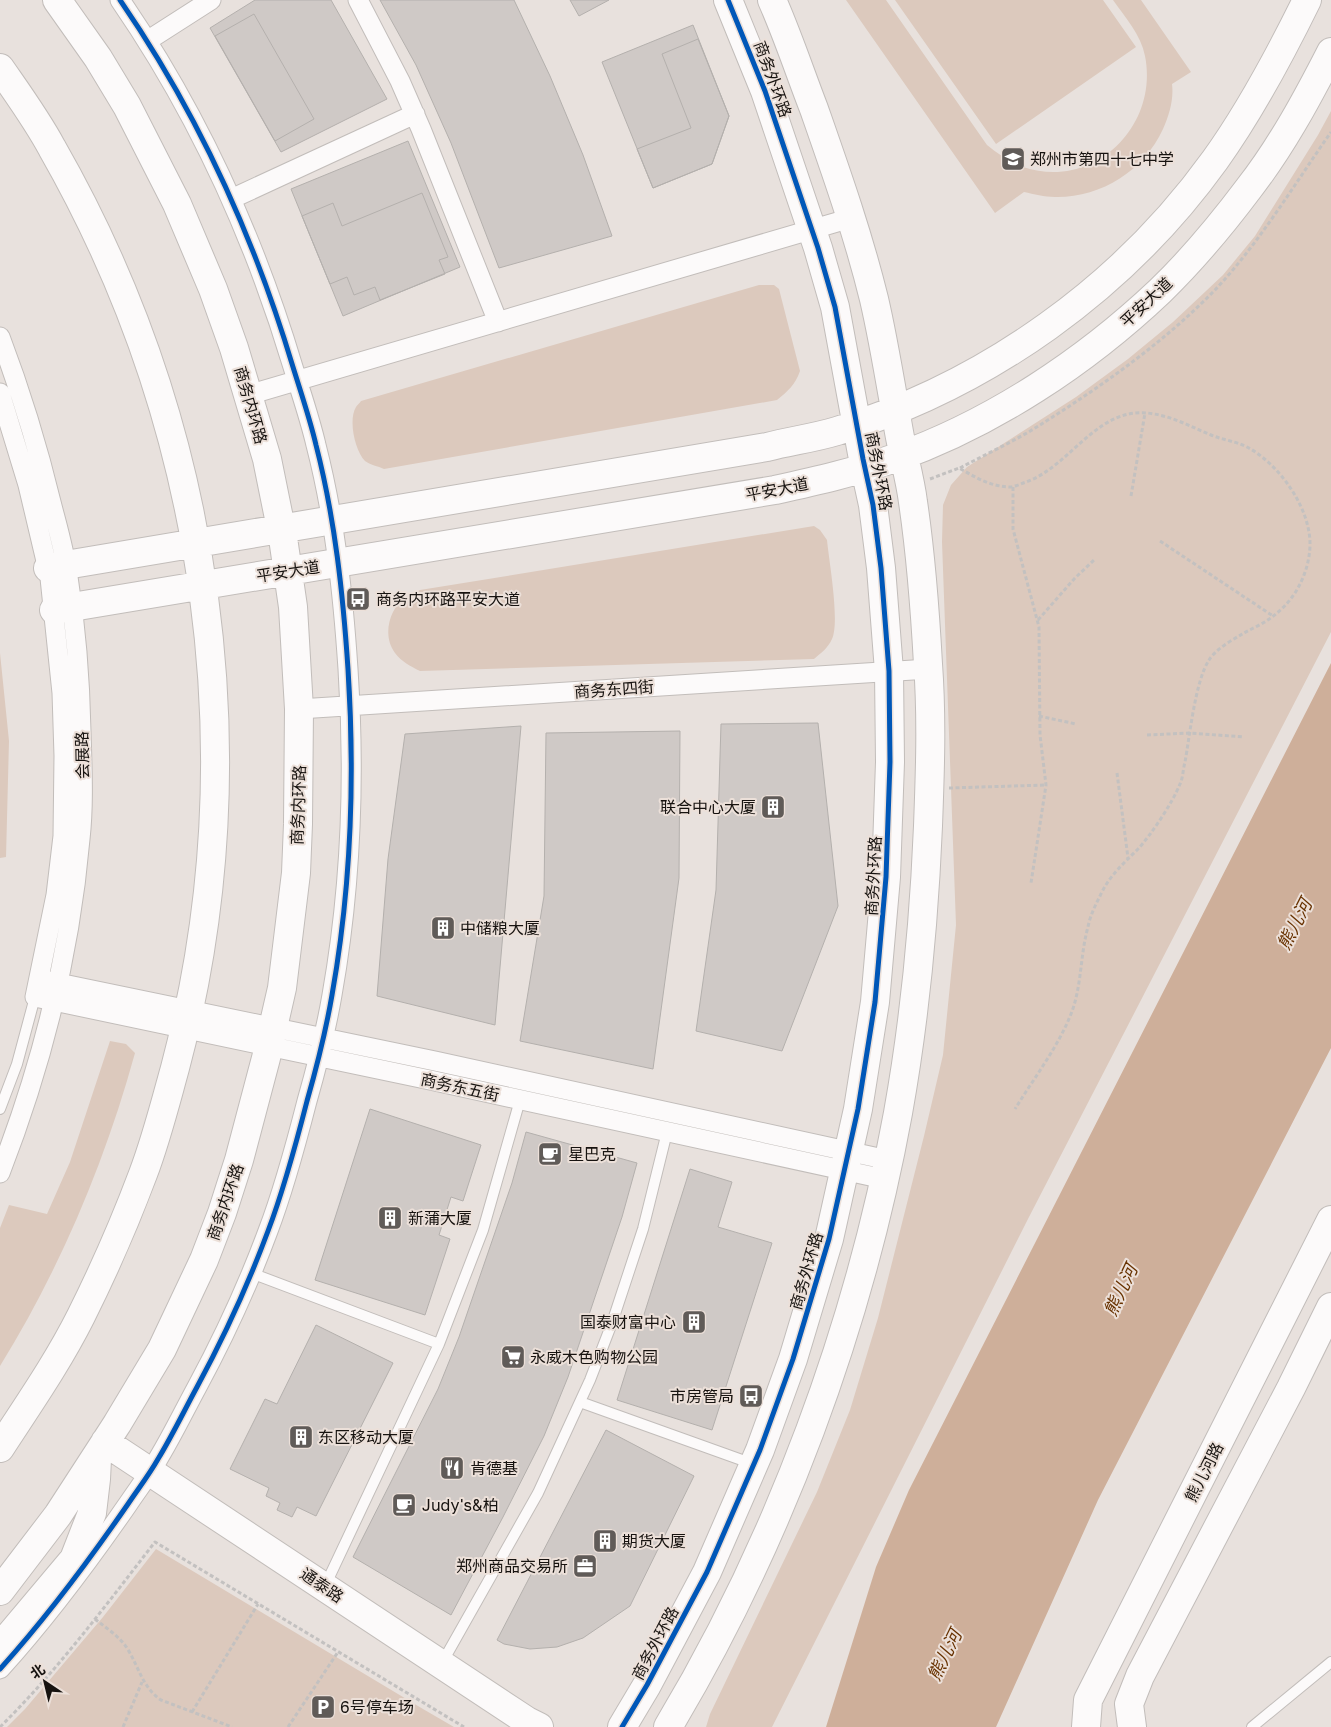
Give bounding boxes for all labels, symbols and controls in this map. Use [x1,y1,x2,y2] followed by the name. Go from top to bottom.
[750,38,796,120] street label: 商务外环路
[1000,146,1026,172] school or university icon: 郑州市第四十七中学
[1030,149,1174,169] place label: 郑州市第四十七中学
[1116,273,1176,331] street label: 平安大道
[230,364,272,446] street label: 商务内环路
[862,430,896,512] street label: 商务外环路
[744,473,810,505] street label: 平安大道
[255,556,321,586] street label: 平安大道
[345,586,371,612] bus stop icon: 商务内环路平安大道
[376,589,520,609] place label: 商务内环路平安大道
[573,676,655,702] street label: 商务东四街
[72,731,92,779] street label: 会展路
[287,765,309,845] street label: 商务内环路
[760,794,786,820] building icon: 联合中心大厦
[660,797,756,817] place label: 联合中心大厦
[861,836,885,916] street label: 商务外环路
[1272,892,1317,953] water label: 熊儿河
[430,915,456,941] building icon: 中储粮大厦
[460,918,540,938] place label: 中储粮大厦
[419,1069,501,1105] street label: 商务东五街
[537,1141,563,1167] cafe icon: 星巴克
[568,1144,616,1164] place label: 星巴克
[203,1161,247,1243] street label: 商务内环路
[377,1205,403,1231] building icon: 新蒲大厦
[408,1208,472,1228] place label: 新蒲大厦
[785,1230,827,1312] street label: 商务外环路
[1099,1258,1143,1319] water label: 熊儿河
[681,1309,707,1335] building icon: 国泰财富中心
[580,1312,676,1332] place label: 国泰财富中心
[500,1344,526,1370] supermarket icon: 永威木色购物公园
[530,1347,658,1367] place label: 永威木色购物公园
[738,1383,764,1409] bus stop icon: 市房管局
[670,1386,734,1406] place label: 市房管局
[288,1424,314,1450] building icon: 东区移动大厦
[318,1427,414,1447] place label: 东区移动大厦
[1181,1439,1227,1505] street label: 熊儿河路
[439,1455,465,1481] restaurant icon: 肯德基
[470,1458,518,1478] place label: 肯德基
[391,1492,417,1518] cafe icon: Judy's&柏
[422,1495,499,1515] place label: Judy's&柏
[592,1528,618,1554] building icon: 期货大厦
[622,1531,686,1551] place label: 期货大厦
[572,1553,598,1579] office icon: 郑州商品交易所
[456,1556,568,1576] place label: 郑州商品交易所
[297,1563,347,1607] street label: 通泰路
[627,1603,683,1683] street label: 商务外环路
[922,1623,967,1684] water label: 熊儿河
[20,1657,70,1707] north arrow
[27,1660,48,1682] text: 北
[310,1694,336,1720] parking icon: 6号停车场
[340,1697,414,1717] place label: 6号停车场

